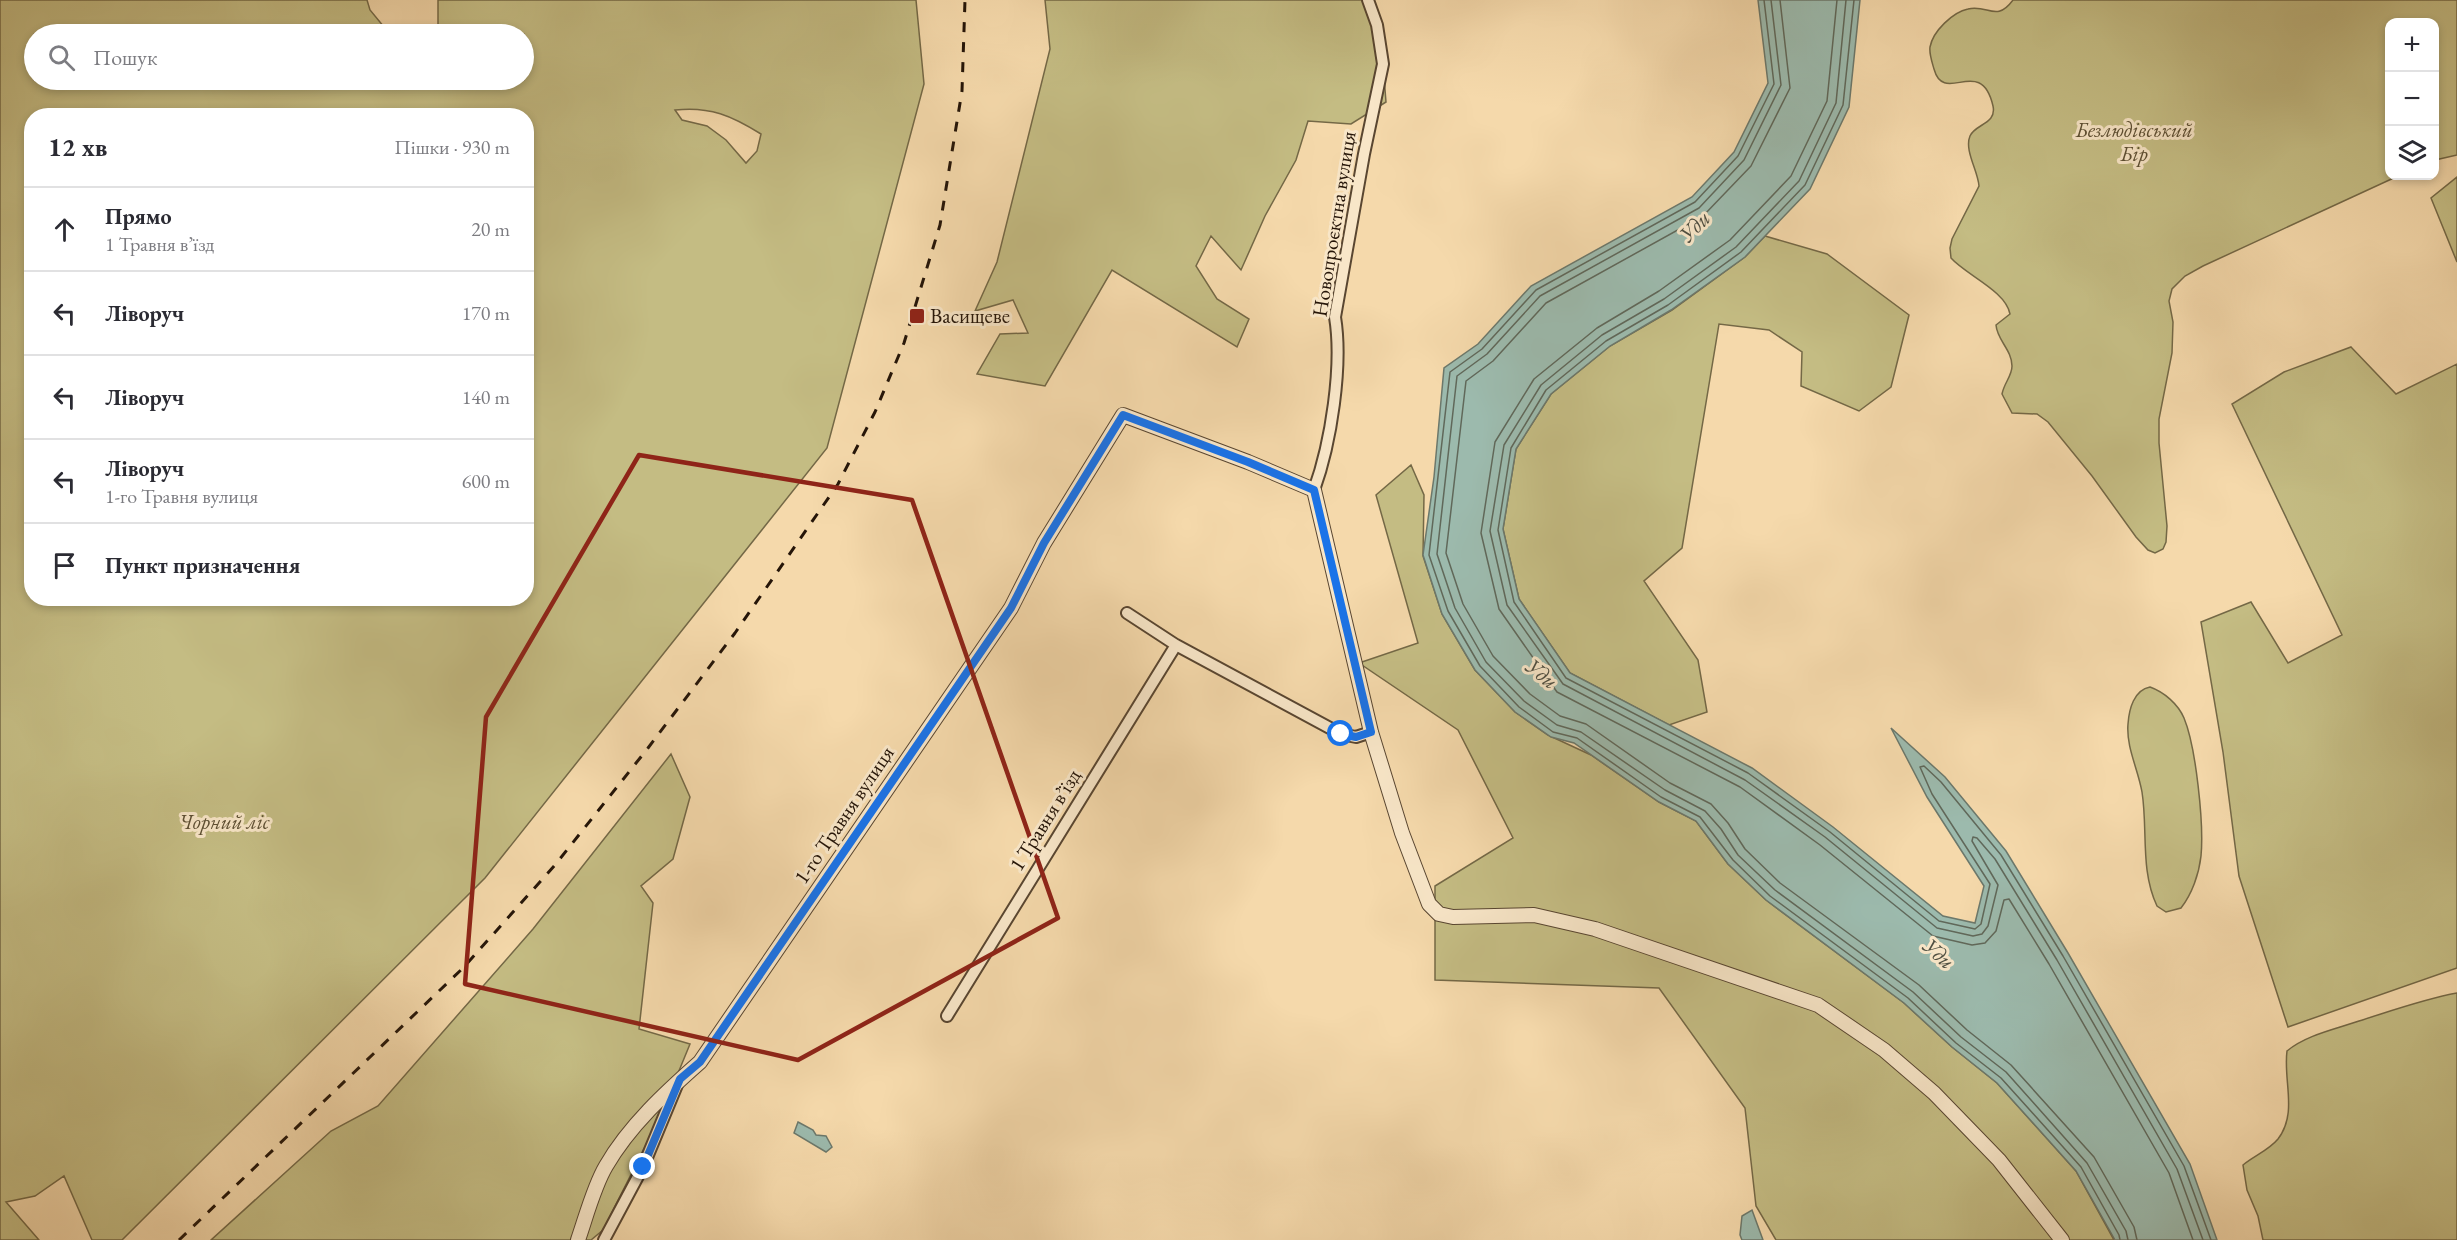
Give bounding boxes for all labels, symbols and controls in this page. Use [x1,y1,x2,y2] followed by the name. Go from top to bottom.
[2385,18,2439,180] map controls
[2385,18,2439,72] button: +
[24,24,534,90] search box
[45,41,78,74] icon: search
[93,43,157,72] text: Пошук
[2385,72,2439,126] button: −
[2074,116,2193,167] park label: Безлюдівський Бір
[2385,126,2439,180] button: layers
[1305,129,1362,319] street label: Новопроєктна вулиця
[48,130,107,164] text: 12 хв
[394,134,510,160] text: Пішки · 930 m
[105,202,172,231] text: Прямо
[1672,204,1717,249] water label: Уди
[48,213,81,246] icon: ahead
[471,216,510,242] text: 20 m
[105,231,214,257] text: 1 Травня в’їзд
[48,297,81,330] icon: left
[105,299,184,328] text: Ліворуч
[462,300,510,326] text: 170 m
[930,302,1010,329] place label: Васищеве
[908,307,926,325] marker: Васищеве
[48,381,81,414] icon: left
[105,383,184,412] text: Ліворуч
[462,384,510,410] text: 140 m
[105,454,184,483] text: Ліворуч
[48,465,81,498] icon: left
[462,468,510,494] text: 600 m
[105,483,258,509] text: 1-го Травня вулиця
[48,549,81,582] icon: arrive
[105,551,300,580] text: Пункт призначення
[1519,651,1564,695] water label: Уди
[1327,720,1353,746] route start
[787,741,900,889] street label: 1-го Травня вулиця
[1003,763,1087,876] street label: 1 Травня в’їзд
[179,808,270,835] park label: Чорний ліс
[1916,931,1961,976] water label: Уди
[629,1153,655,1179] route end

